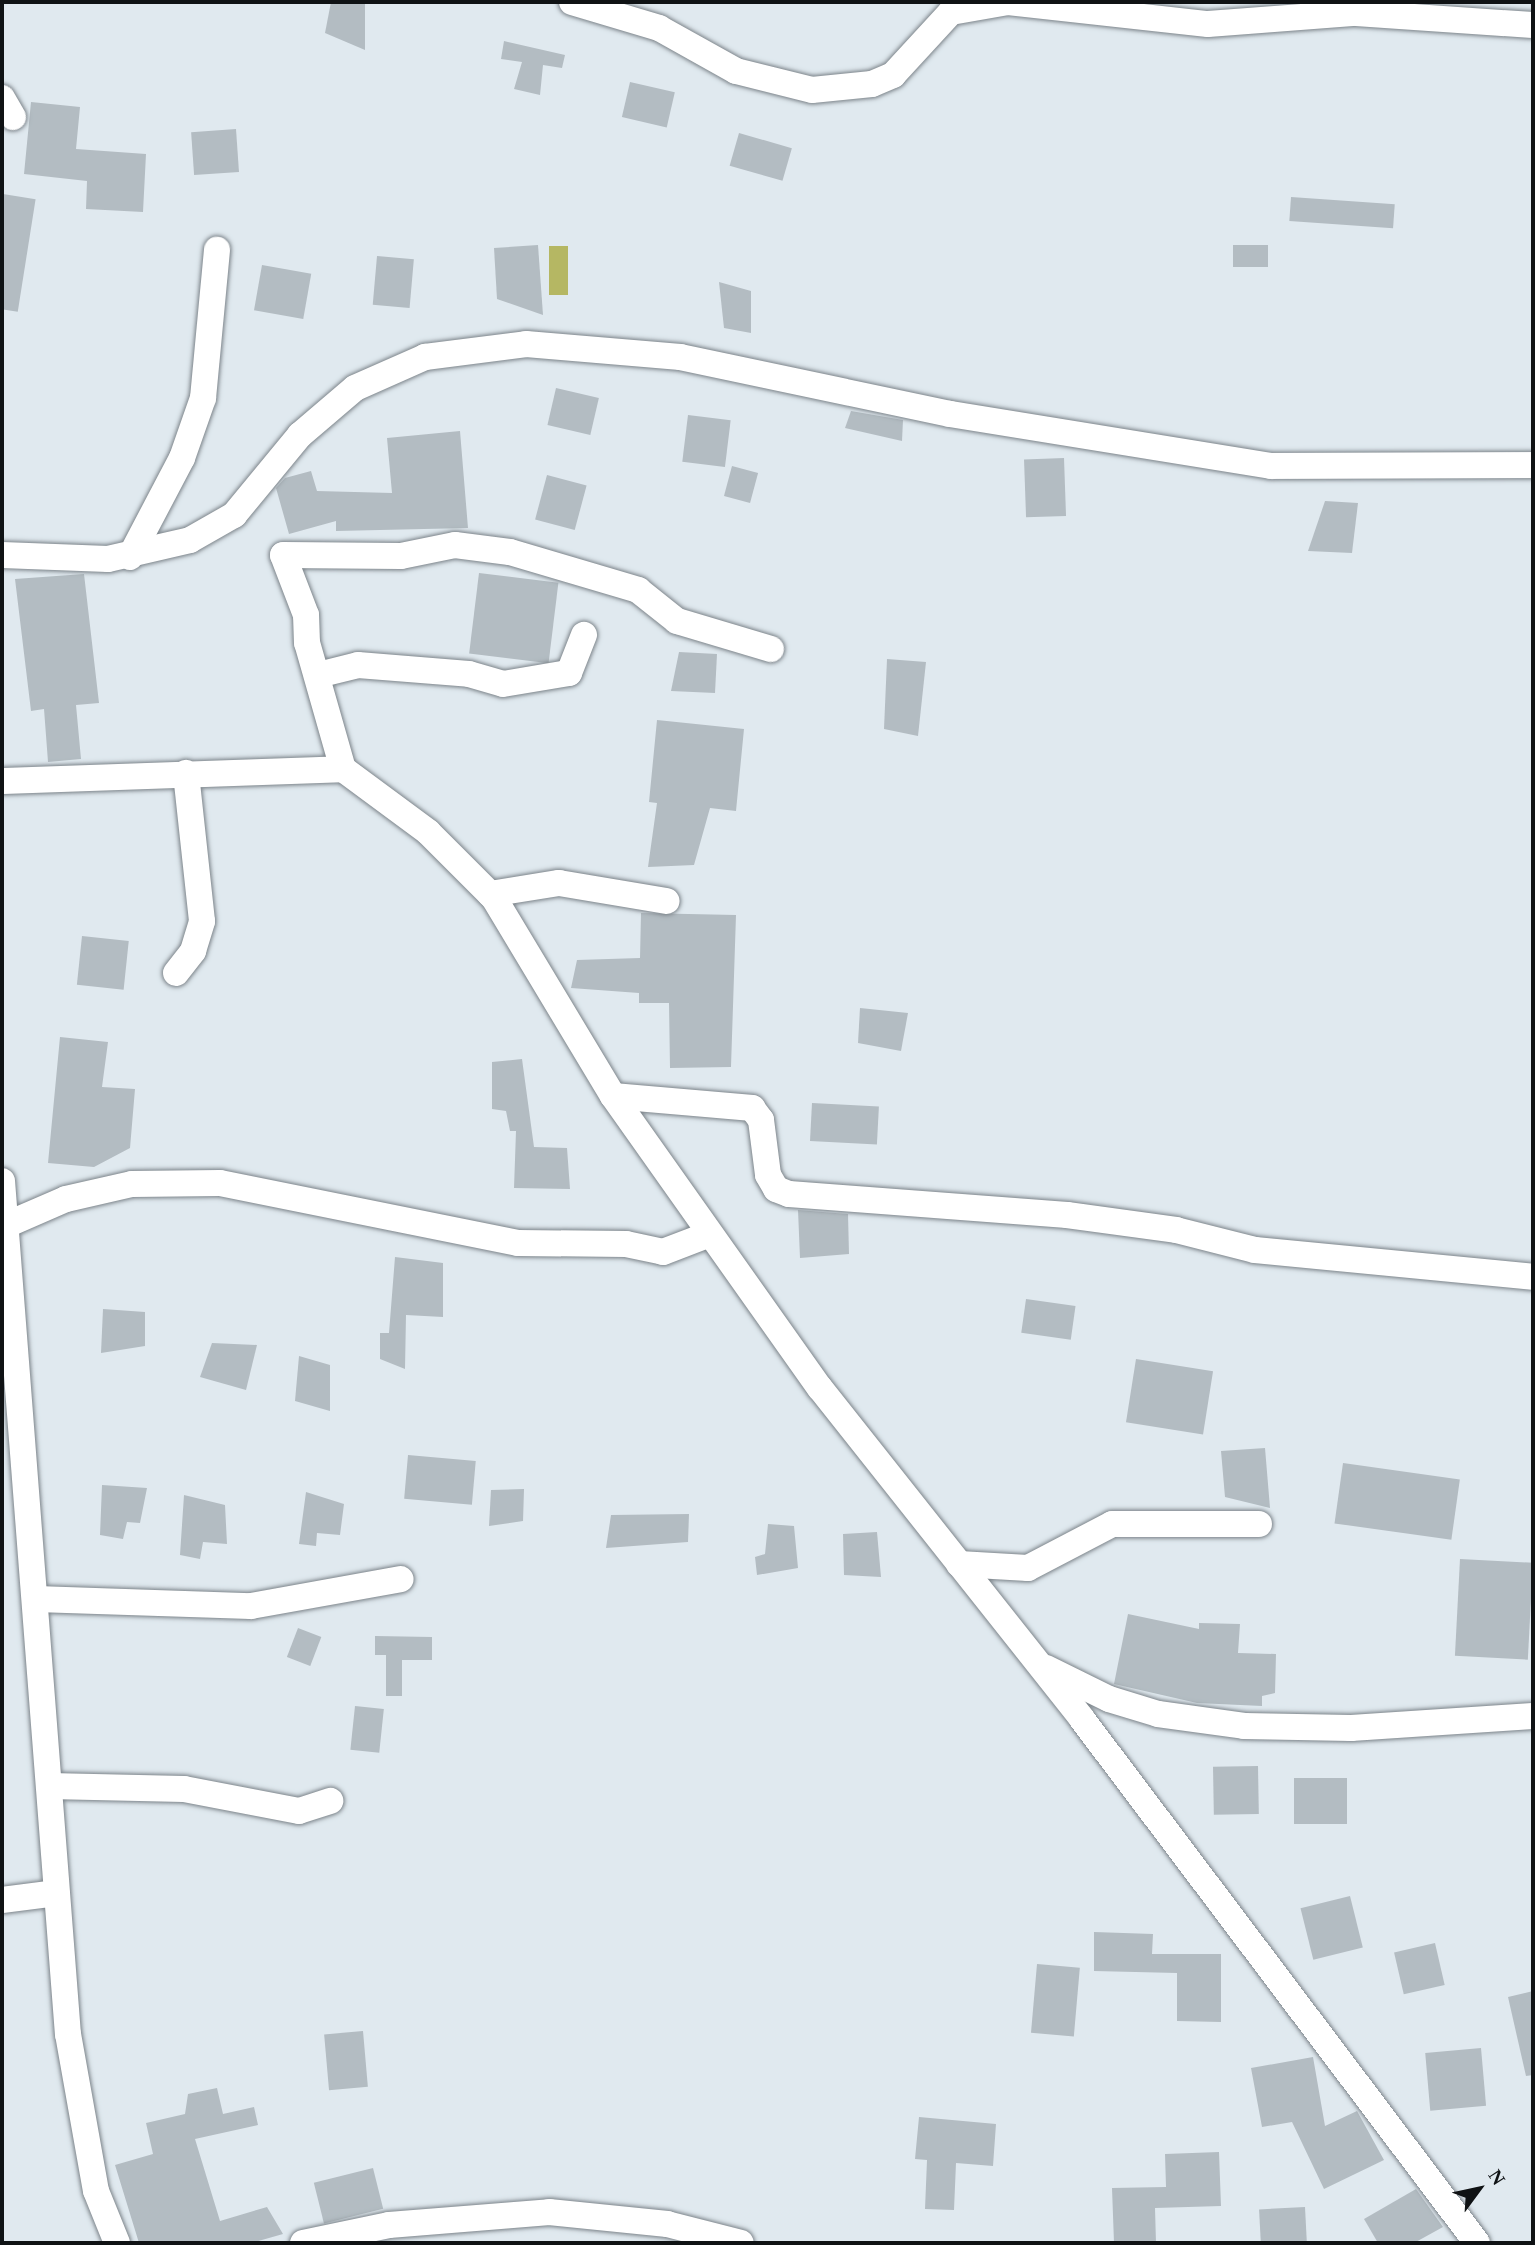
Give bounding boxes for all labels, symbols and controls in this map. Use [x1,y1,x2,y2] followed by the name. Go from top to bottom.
[1444,2154,1514,2224] north arrow
[1484,2166,1510,2189] text: N

